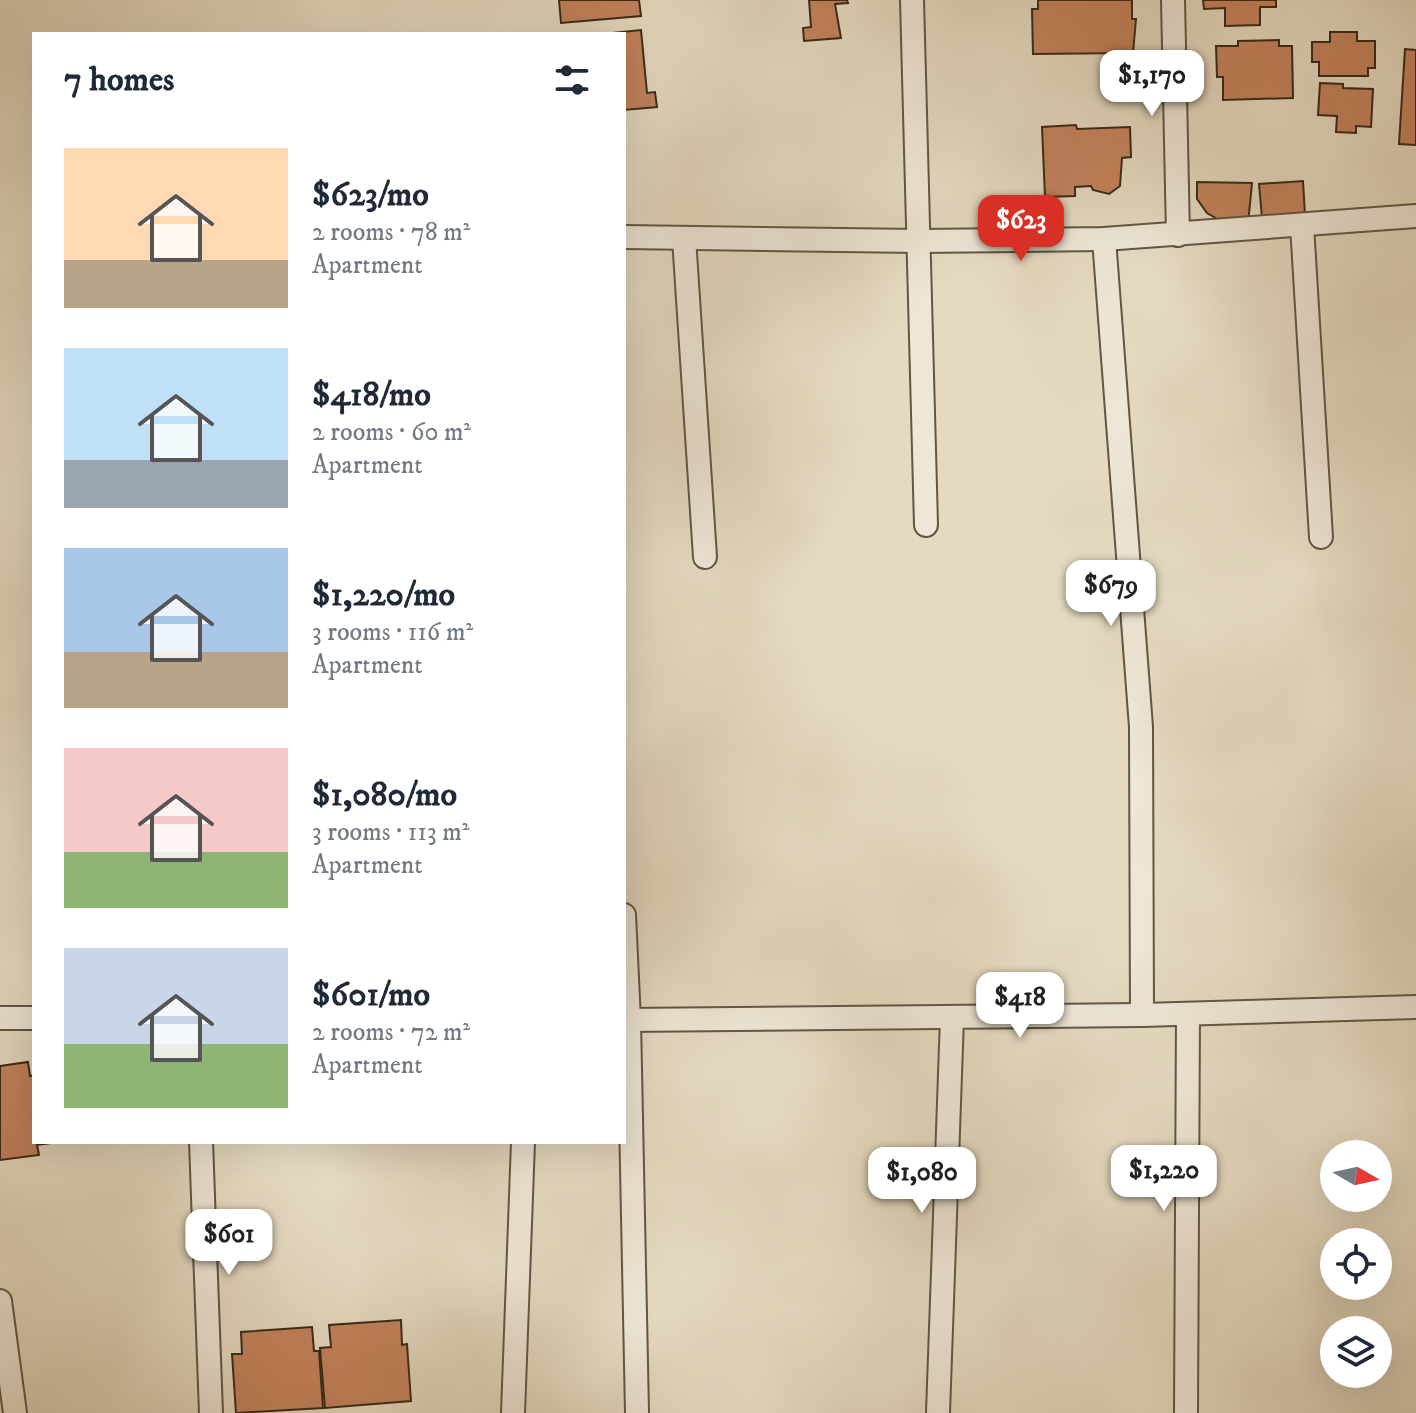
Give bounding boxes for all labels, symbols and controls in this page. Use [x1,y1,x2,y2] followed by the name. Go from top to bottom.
[1087,50,1217,118] pin: $1,170
[550,58,594,102] icon: filters
[64,59,174,101] text: 7 homes
[1118,59,1186,92] text: $1,170
[312,174,429,216] text: $623/mo
[128,180,224,276] icon: home
[974,195,1068,263] pin: $623
[996,204,1046,237] text: $623
[312,216,470,249] text: 2 rooms · 78 m²
[312,249,423,282] text: Apartment
[312,374,431,416] text: $418/mo
[128,380,224,476] icon: home
[312,416,471,449] text: 2 rooms · 60 m²
[312,449,423,482] text: Apartment
[1064,560,1158,628] pin: $679
[1084,569,1138,602] text: $679
[312,574,455,616] text: $1,220/mo
[128,580,224,676] icon: home
[312,616,473,649] text: 3 rooms · 116 m²
[312,649,423,682] text: Apartment
[312,774,457,816] text: $1,080/mo
[128,780,224,876] icon: home
[312,816,469,849] text: 3 rooms · 113 m²
[312,849,423,882] text: Apartment
[973,972,1067,1040] pin: $418
[312,974,430,1016] text: $601/mo
[128,980,224,1076] icon: home
[994,981,1046,1014] text: $418
[312,1016,470,1049] text: 2 rooms · 72 m²
[312,1049,423,1082] text: Apartment
[1320,1140,1392,1212] north arrow
[1320,1140,1392,1388] map controls
[1099,1145,1229,1213] pin: $1,220
[857,1147,987,1215] pin: $1,080
[1129,1154,1199,1187] text: $1,220
[886,1156,958,1189] text: $1,080
[182,1209,276,1277] pin: $601
[203,1218,255,1251] text: $601
[1320,1228,1392,1300] button: locate
[1320,1316,1392,1388] button: layers

